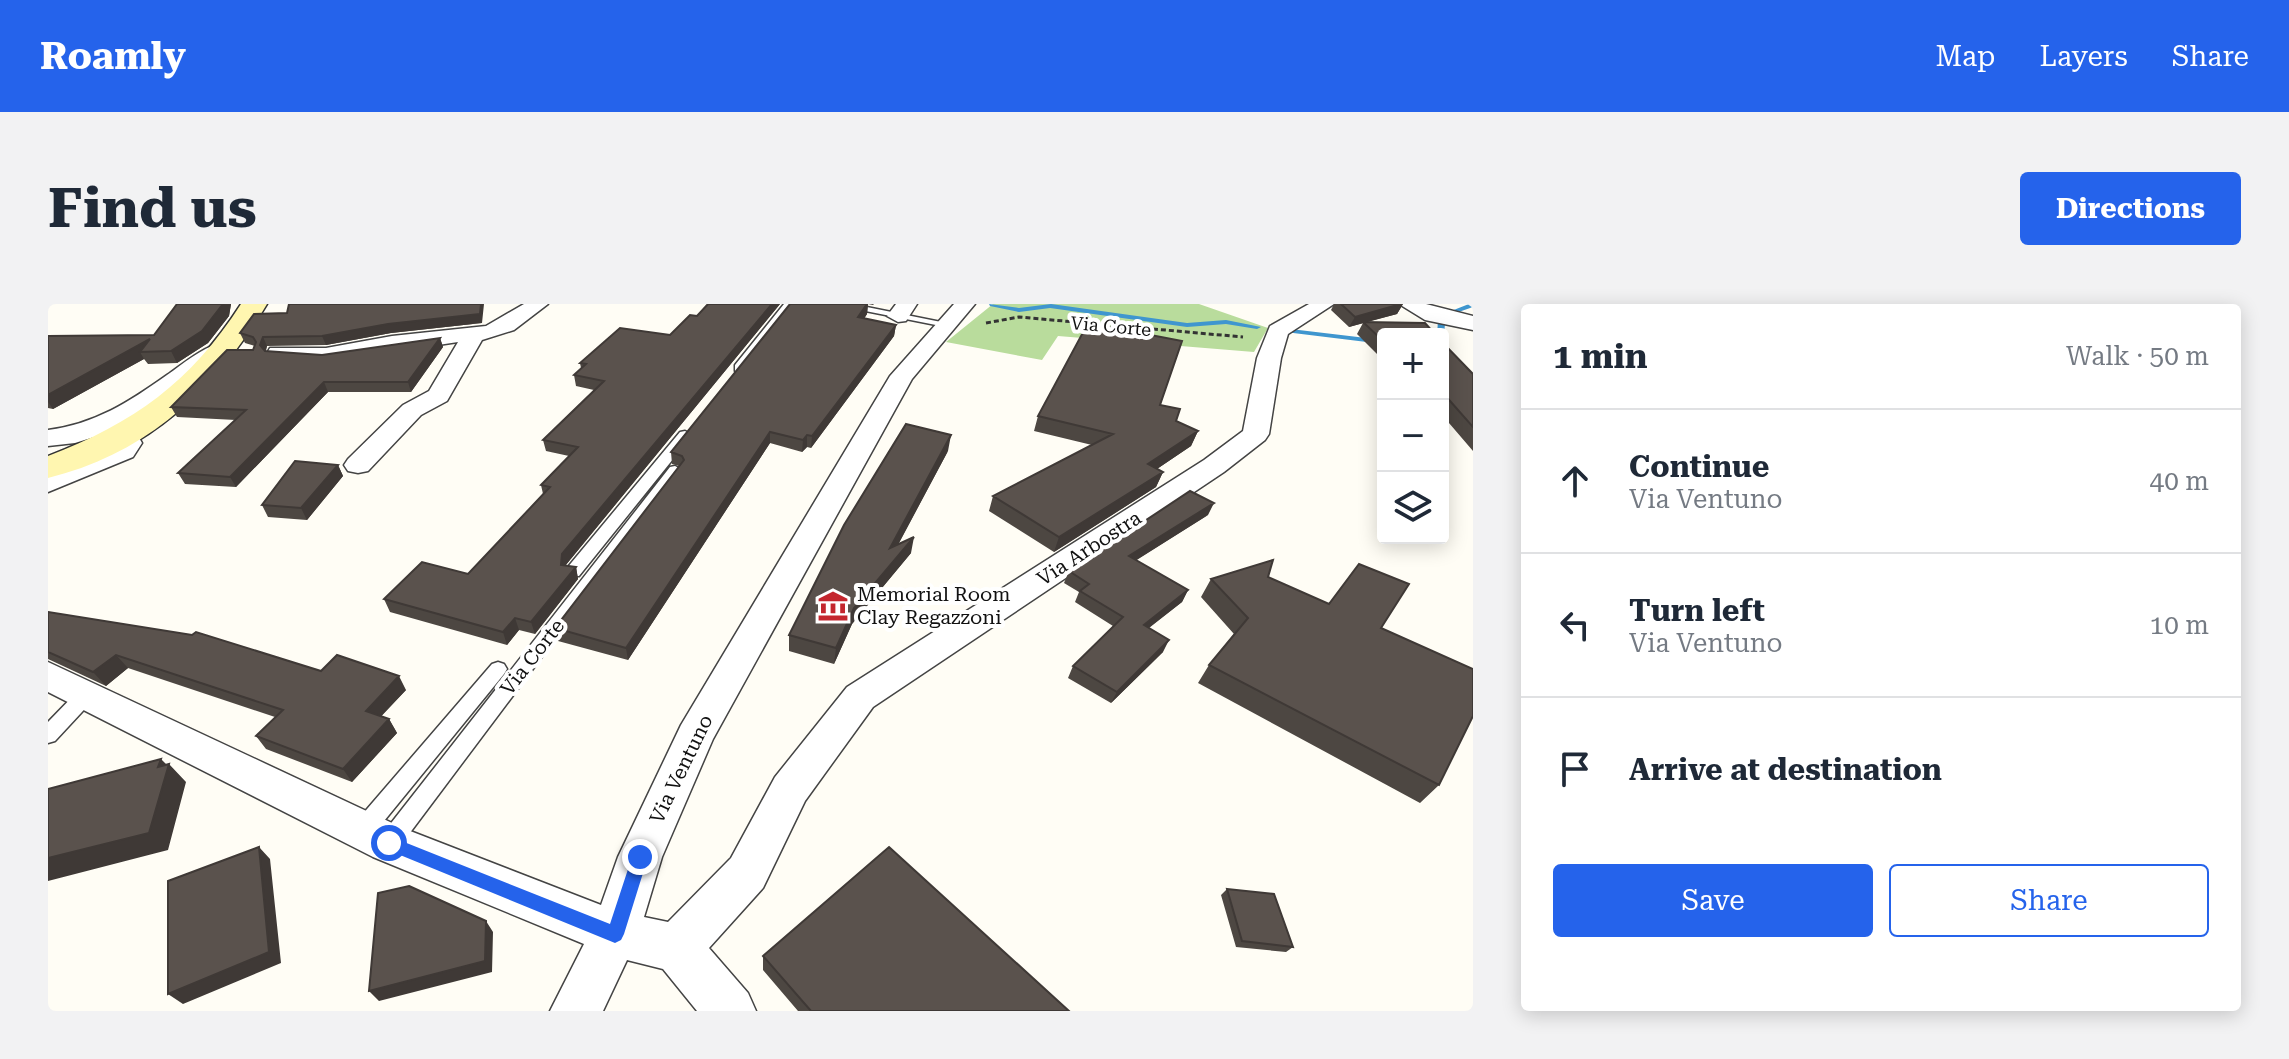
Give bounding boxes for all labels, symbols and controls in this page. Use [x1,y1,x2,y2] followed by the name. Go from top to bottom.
[40,34,186,78] text: Roamly
[1936,40,1995,73] text: Map
[2039,40,2128,73] text: Layers
[2172,40,2249,73] text: Share
[2020,172,2241,245] button: Directions
[48,175,257,241] text: Find us
[1070,312,1152,340] street label: Via Corte
[1377,328,1449,544] map controls
[1377,328,1449,400] button: +
[1553,336,1648,376] text: 1 min
[2066,341,2209,371] text: Walk · 50 m
[1377,400,1449,472] button: −
[1629,449,1769,484] text: Continue
[1553,459,1597,503] icon: ahead
[2150,466,2209,496] text: 40 m
[1377,472,1449,544] button: layers
[1629,484,1783,514] text: Via Ventuno
[1032,505,1146,591] street label: Via Arbostra
[857,582,1010,629] place label: Memorial Room Clay Regazzoni
[816,589,850,623] museum icon: Memorial Room Clay Regazzoni
[1629,593,1765,628] text: Turn left
[1553,603,1597,647] icon: left
[2150,610,2209,640] text: 10 m
[495,614,569,700] street label: Via Corte
[1629,628,1783,658] text: Via Ventuno
[644,711,718,827] street label: Via Ventuno
[1553,747,1597,791] icon: arrive
[1629,752,1942,787] text: Arrive at destination
[371,825,407,861] route start
[622,839,658,875] route end
[1553,864,1873,937] button: Save
[1889,864,2209,937] button: Share

